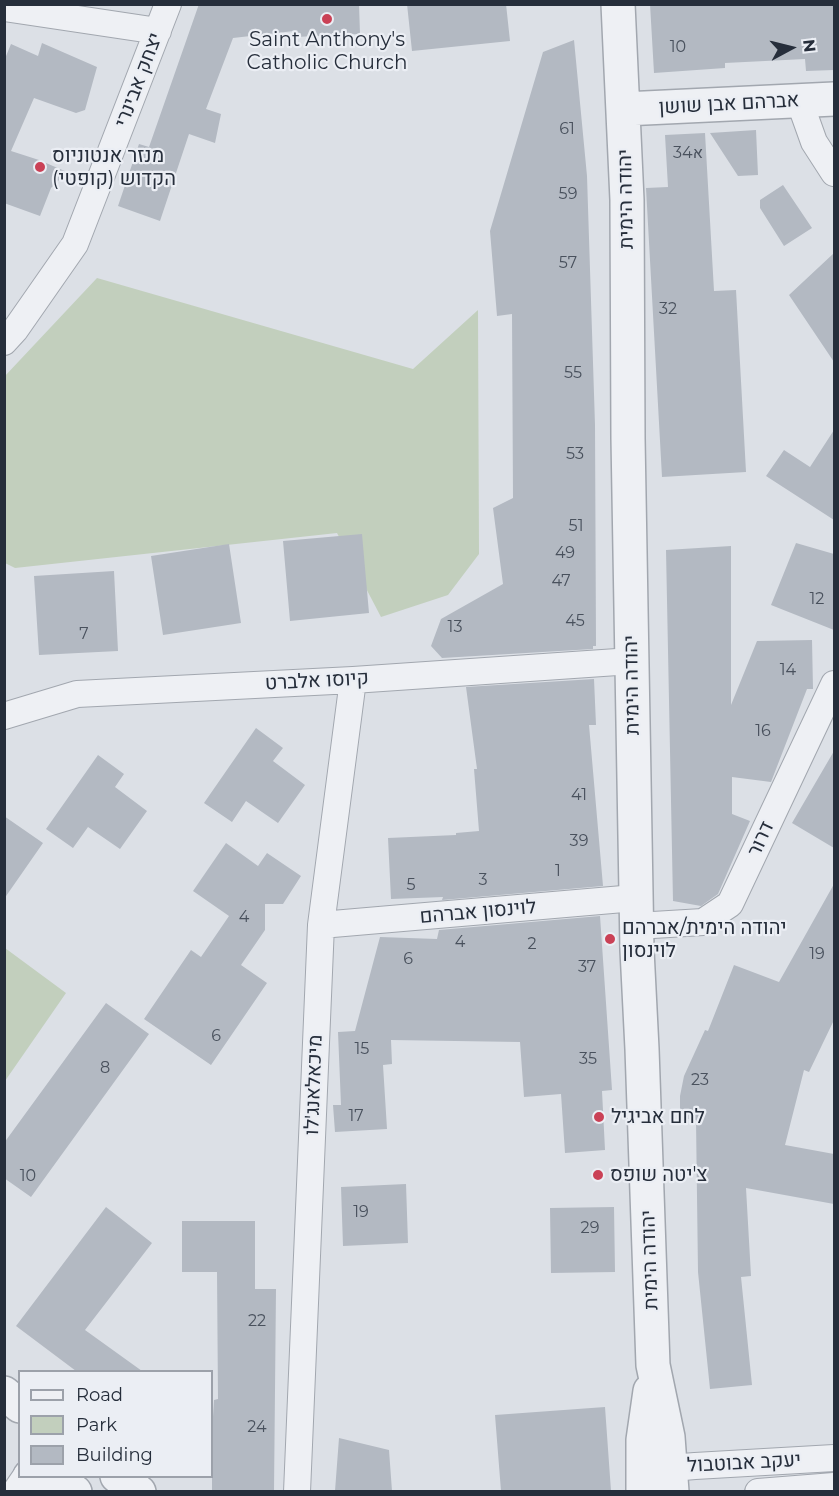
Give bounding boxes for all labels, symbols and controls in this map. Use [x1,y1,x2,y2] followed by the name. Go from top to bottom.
[320,12,334,26] marker: Saint Anthony's Catholic Church
[761,18,821,78] north arrow
[247,28,407,75] place label: Saint Anthony's Catholic Church
[110,29,168,131] street label: יצחק אבינרי
[670,37,686,57] house number: 10
[799,38,820,53] text: N
[658,88,800,120] street label: אברהם אבן שושן
[559,119,575,139] house number: 61
[673,143,703,163] house number: 34א
[52,144,176,191] place label: מנזר אנטוניוס הקדוש (קופטי)
[613,149,639,249] street label: יהודה הימית
[33,160,47,174] marker: מנזר אנטוניוס הקדוש (קופטי)
[559,184,577,204] house number: 59
[559,253,577,273] house number: 57
[659,299,677,319] house number: 32
[564,363,582,383] house number: 55
[566,444,584,464] house number: 53
[569,516,583,536] house number: 51
[555,543,575,563] house number: 49
[551,571,571,591] house number: 47
[810,589,824,609] house number: 12
[565,611,585,631] house number: 45
[448,617,462,637] house number: 13
[79,624,89,644] house number: 7
[619,635,645,735] street label: יהודה הימית
[780,660,796,680] house number: 14
[264,666,370,696] street label: קיוסו אלברט
[755,721,771,741] house number: 16
[571,785,587,805] house number: 41
[743,818,779,860] street label: דרור
[570,831,588,851] house number: 39
[555,861,561,881] house number: 1
[478,870,488,890] house number: 3
[406,875,416,895] house number: 5
[419,895,537,929] street label: לוינסון אברהם
[239,907,249,927] house number: 4
[622,916,786,963] place label: יהודה הימית/אברהם לוינסון
[455,932,465,952] house number: 4
[603,932,617,946] marker: יהודה הימית/אברהם לוינסון
[527,934,537,954] house number: 2
[809,944,825,964] house number: 19
[403,949,413,969] house number: 6
[578,957,596,977] house number: 37
[211,1026,221,1046] house number: 6
[300,1034,328,1136] street label: מיכאלאנג'לו
[355,1039,369,1059] house number: 15
[579,1049,597,1069] house number: 35
[100,1058,110,1078] house number: 8
[691,1070,709,1090] house number: 23
[611,1105,705,1129] place label: לחם אביגיל
[348,1106,364,1126] house number: 17
[592,1110,606,1124] marker: לחם אביגיל
[610,1163,707,1187] place label: צ'יטה שופס
[20,1166,36,1186] house number: 10
[591,1168,605,1182] marker: צ'יטה שופס
[353,1202,369,1222] house number: 19
[636,1210,664,1310] street label: יהודה הימית
[581,1218,599,1238] house number: 29
[248,1311,266,1331] house number: 22
[18,1370,213,1478] legend
[76,1384,123,1406] text: Road
[76,1414,117,1436] text: Park
[247,1417,267,1437] house number: 24
[76,1444,153,1466] text: Building
[686,1448,802,1478] street label: יעקב אבוטבול

